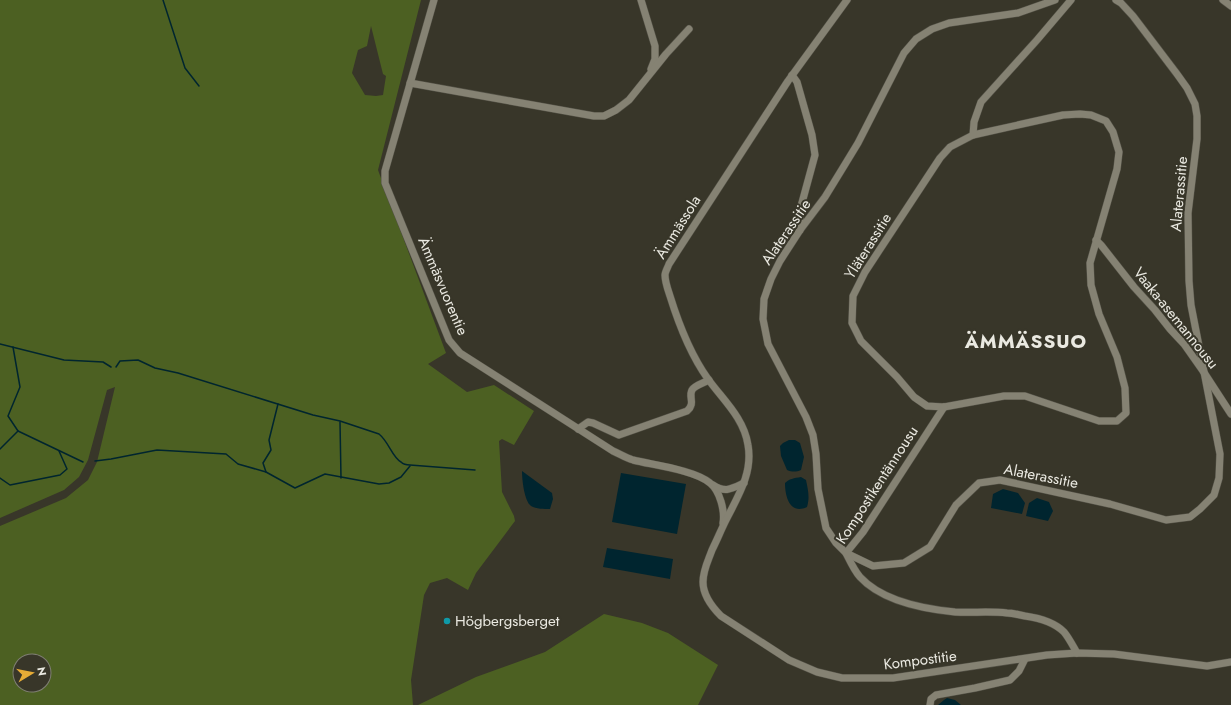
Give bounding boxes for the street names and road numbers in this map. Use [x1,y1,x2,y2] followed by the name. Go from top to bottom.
[1165,155,1193,233] street label: Alaterassitie
[650,191,706,263] street label: Ämmässola
[756,194,816,269] street label: Alaterassitie
[839,209,897,283] street label: Yläterassitie
[412,233,474,339] street label: Ämmäsvuorentie
[1128,262,1224,374] street label: Vaaka-asemannousu
[831,422,923,548] street label: Kompostikentännousu
[1002,458,1080,494] street label: Alaterassitie
[882,645,958,675] street label: Kompostitie

